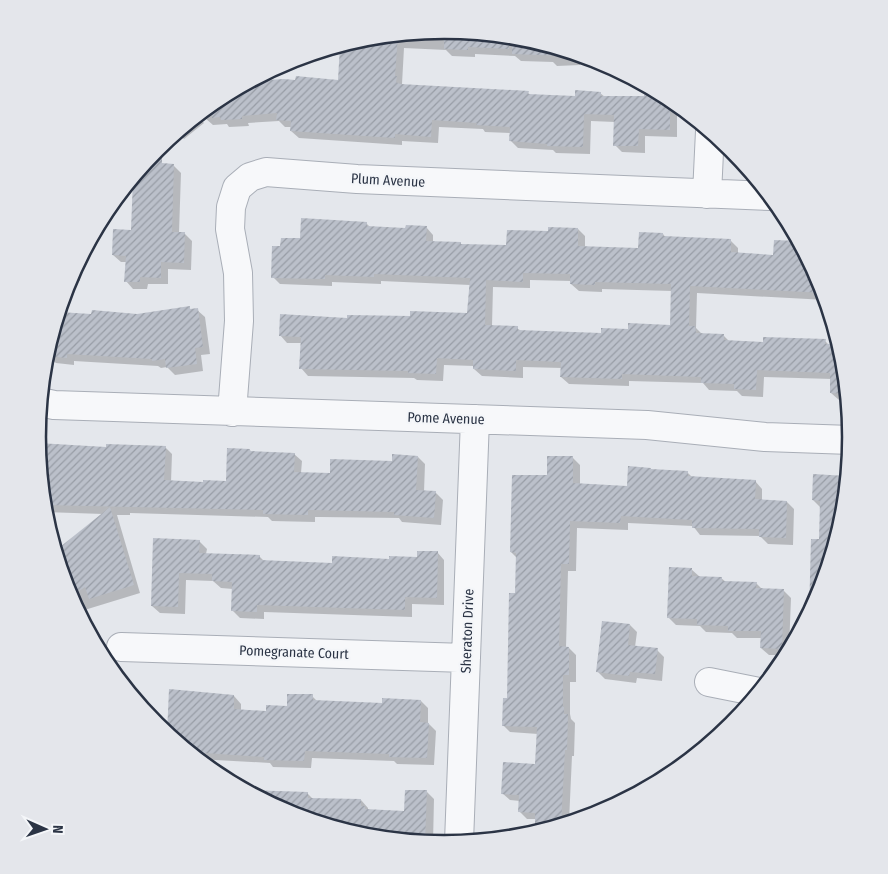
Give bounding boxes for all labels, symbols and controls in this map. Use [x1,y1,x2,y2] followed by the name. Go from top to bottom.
[350,170,426,191] street label: Plum Avenue
[407,409,485,428] street label: Pome Avenue
[458,588,477,674] street label: Sheraton Drive
[239,642,349,663] street label: Pomegranate Court
[20,804,70,854] north arrow
[49,825,66,834] text: N

